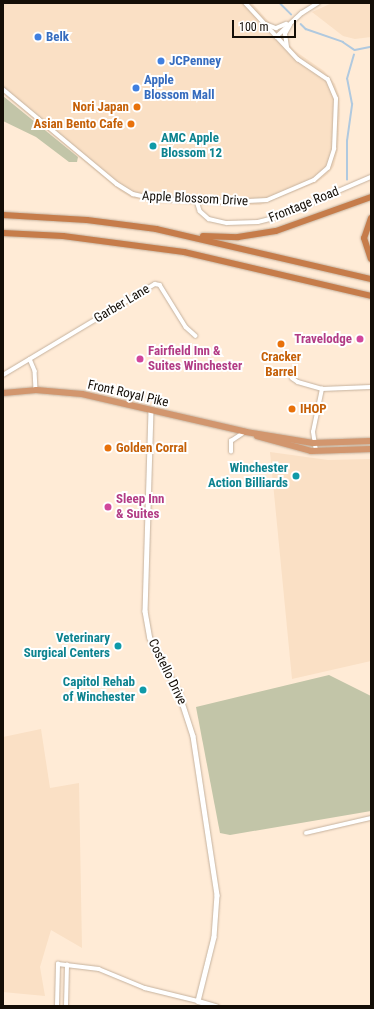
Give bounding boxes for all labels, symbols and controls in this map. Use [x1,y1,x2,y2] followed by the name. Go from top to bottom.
[234,12,298,38] scale bar
[239,20,269,34] text: 100 m
[46,29,69,45] place label: Belk
[33,32,43,42] marker: Belk
[169,53,221,69] place label: JCPenney
[156,56,166,66] marker: JCPenney
[144,73,214,104] place label: Apple Blossom Mall
[131,83,141,93] marker: Apple Blossom Mall
[73,99,129,115] place label: Nori Japan
[132,102,142,112] marker: Nori Japan
[34,116,123,132] place label: Asian Bento Cafe
[126,119,136,129] marker: Asian Bento Cafe
[161,131,222,162] place label: AMC Apple Blossom 12
[148,141,158,151] marker: AMC Apple Blossom 12
[267,184,341,226] street label: Frontage Road
[142,188,248,210] street label: Apple Blossom Drive
[91,281,153,327] street label: Garber Lane
[294,331,352,347] place label: Travelodge
[355,334,365,344] marker: Travelodge
[276,339,286,349] marker: Cracker Barrel
[148,344,242,375] place label: Fairfield Inn & Suites Winchester
[261,350,301,381] place label: Cracker Barrel
[135,354,145,364] marker: Fairfield Inn & Suites Winchester
[86,377,170,411] street label: Front Royal Pike
[300,401,327,417] place label: IHOP
[287,404,297,414] marker: IHOP
[116,440,187,456] place label: Golden Corral
[103,443,113,453] marker: Golden Corral
[208,461,288,492] place label: Winchester Action Billiards
[291,471,301,481] marker: Winchester Action Billiards
[116,492,164,523] place label: Sleep Inn & Suites
[103,502,113,512] marker: Sleep Inn & Suites
[24,631,110,662] place label: Veterinary Surgical Centers
[144,637,190,707] street label: Costello Drive
[113,641,123,651] marker: Veterinary Surgical Centers
[63,675,135,706] place label: Capitol Rehab of Winchester
[138,685,148,695] marker: Capitol Rehab of Winchester

